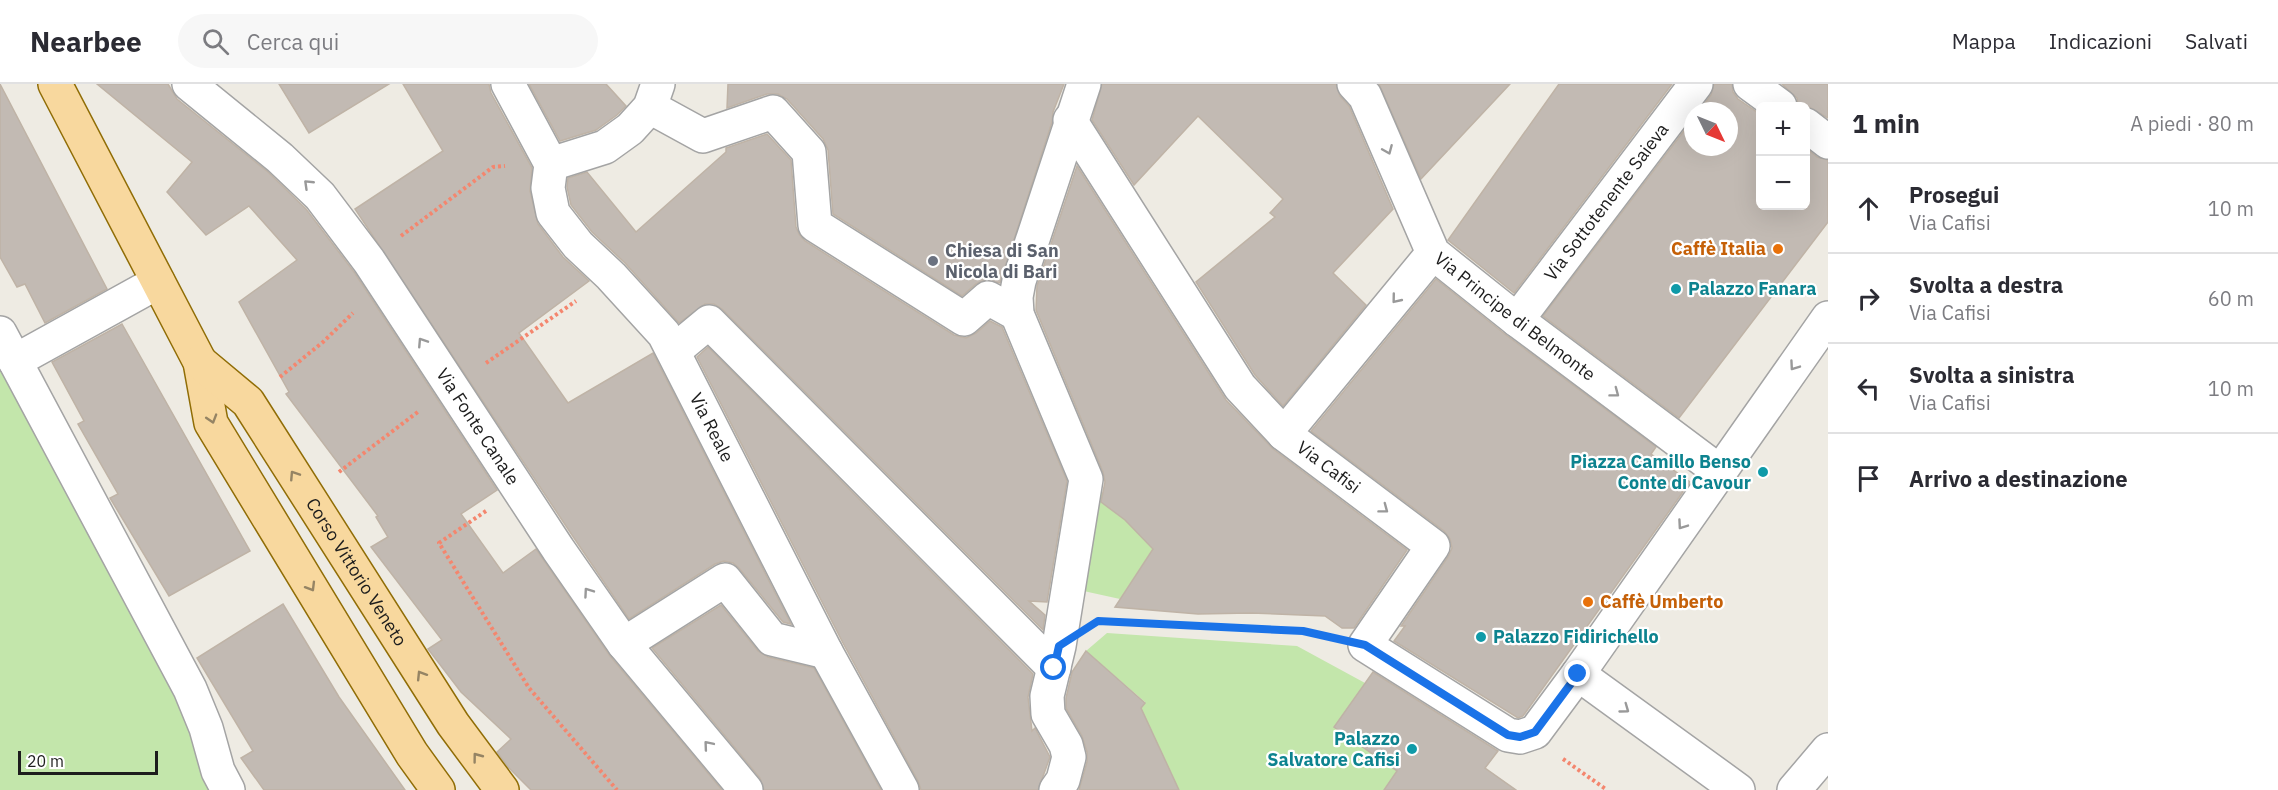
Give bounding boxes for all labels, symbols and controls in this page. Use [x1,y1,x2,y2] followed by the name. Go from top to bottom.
[178,14,598,68] search box
[30,23,142,60] text: Nearbee
[199,25,232,58] icon: search
[247,27,339,56] text: Cerca qui
[1952,27,2016,55] text: Mappa
[2049,27,2152,55] text: Indicazioni
[2185,27,2248,55] text: Salvati
[1684,102,1738,156] north arrow
[1756,102,1810,210] map controls
[1756,102,1810,156] button: +
[1852,106,1920,140] text: 1 min
[2130,110,2254,137] text: A piedi · 80 m
[1539,118,1673,285] street label: Via Sottotenente Saieva
[1381,144,1393,155] one-way arrow
[1756,156,1810,210] button: −
[1909,180,1999,209] text: Prosegui
[304,181,315,192] one-way arrow
[1852,192,1885,225] icon: ahead
[2208,195,2254,222] text: 10 m
[1909,209,1991,236] text: Via Cafisi
[1671,237,1766,260] place label: Caffè Italia
[945,239,1059,283] place label: Chiesa di San Nicola di Bari
[1771,242,1785,256] marker: Caffè Italia
[1430,247,1600,386] street label: Via Principe di Belmonte
[926,254,940,268] marker: Chiesa di San Nicola di Bari
[1909,270,2063,299] text: Svolta a destra
[1688,277,1817,300] place label: Palazzo Fanara
[1669,282,1683,296] marker: Palazzo Fanara
[1852,282,1885,315] icon: right
[2208,285,2254,312] text: 60 m
[1392,292,1403,303] one-way arrow
[1909,299,1991,326] text: Via Cafisi
[419,337,430,348] one-way arrow
[1790,359,1801,370] one-way arrow
[1909,360,2074,389] text: Svolta a sinistra
[431,364,525,489] street label: Via Fonte Canale
[1852,372,1885,405] icon: left
[2208,375,2254,402] text: 10 m
[1608,386,1619,397] one-way arrow
[685,389,739,466] street label: Via Reale
[1909,389,1991,416] text: Via Cafisi
[205,414,217,424] one-way arrow
[1292,436,1365,498] street label: Via Cafisi
[1570,450,1751,494] place label: Piazza Camillo Benso Conte di Cavour
[1852,462,1885,495] icon: arrive
[1909,464,2128,493] text: Arrivo a destinazione
[1756,465,1770,479] marker: Piazza Camillo Benso Conte di Cavour
[290,470,301,481] one-way arrow
[301,493,412,650] street label: Corso Vittorio Veneto
[1377,502,1388,513] one-way arrow
[1678,518,1689,529] one-way arrow
[303,581,315,591] one-way arrow
[584,587,595,598] one-way arrow
[1600,590,1723,613] place label: Caffè Umberto
[1581,595,1595,609] marker: Caffè Umberto
[1493,625,1659,648] place label: Palazzo Fidirichello
[1474,630,1488,644] marker: Palazzo Fidirichello
[1040,654,1066,680] route start
[1564,660,1590,686] route end
[418,670,429,681] one-way arrow
[1619,702,1630,713] one-way arrow
[1267,727,1400,771] place label: Palazzo Salvatore Cafisi
[705,741,716,752] one-way arrow
[1405,742,1419,756] marker: Palazzo Salvatore Cafisi
[18,748,158,776] scale bar
[27,751,64,771] text: 20 m
[473,753,484,764] one-way arrow

